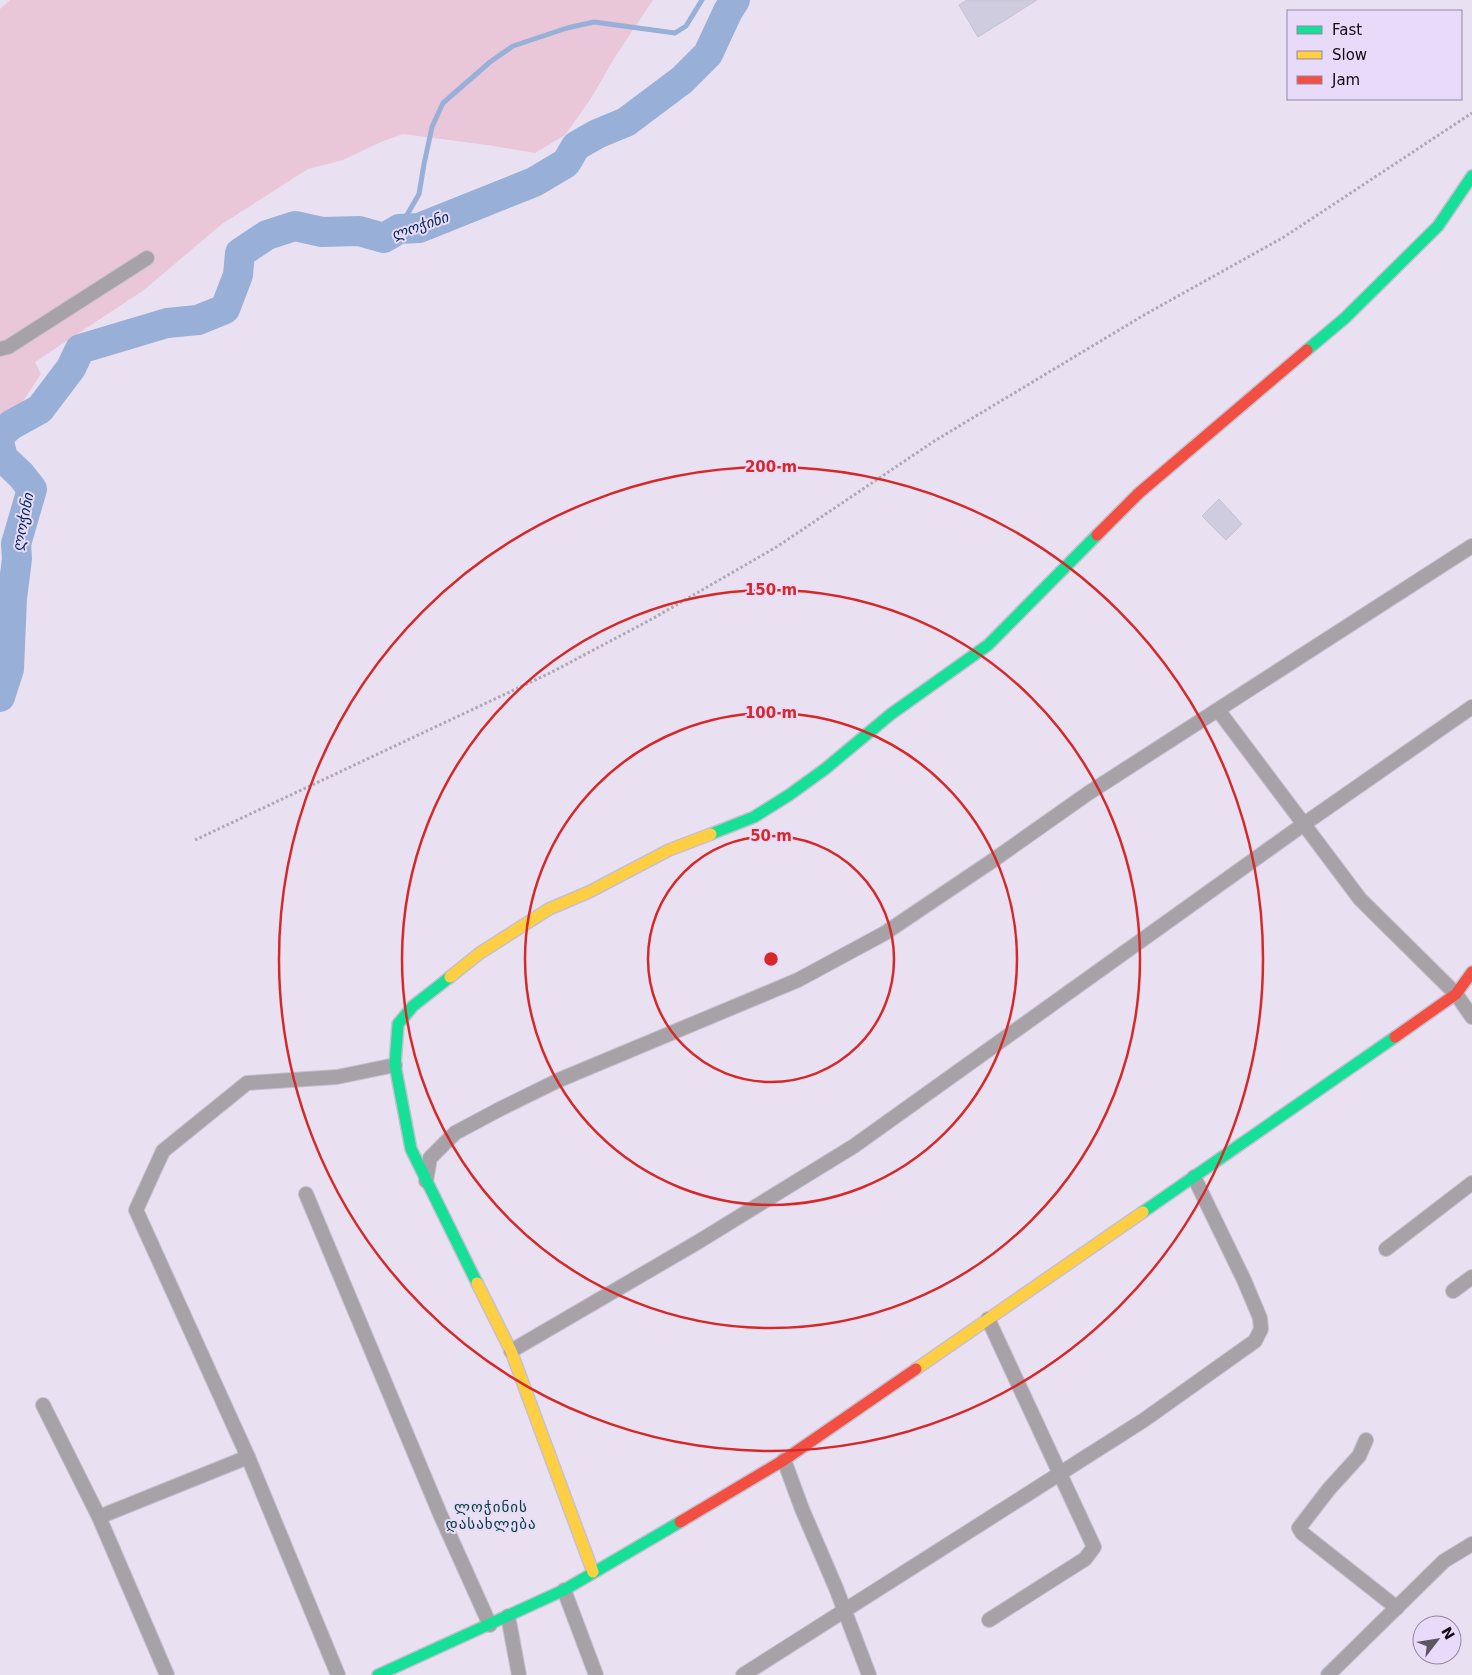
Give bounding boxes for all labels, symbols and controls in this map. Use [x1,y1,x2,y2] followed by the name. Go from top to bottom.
[1287,10,1462,100] legend
[1332,21,1362,39] text: Fast
[1332,46,1367,64] text: Slow
[1331,71,1360,89] text: Jam
[389,207,452,244] water label: ლოჭინი
[745,458,797,476] text: 200 m
[9,490,38,553] water label: ლოჭინი
[745,581,797,599] text: 150 m
[745,704,797,722] text: 100 m
[750,827,792,845] text: 50 m
[762,950,780,968] centre of rings
[445,1498,537,1533] district label: ლოჭინის დასახლება
[1412,1615,1462,1665] north arrow
[1438,1624,1458,1642] text: N

